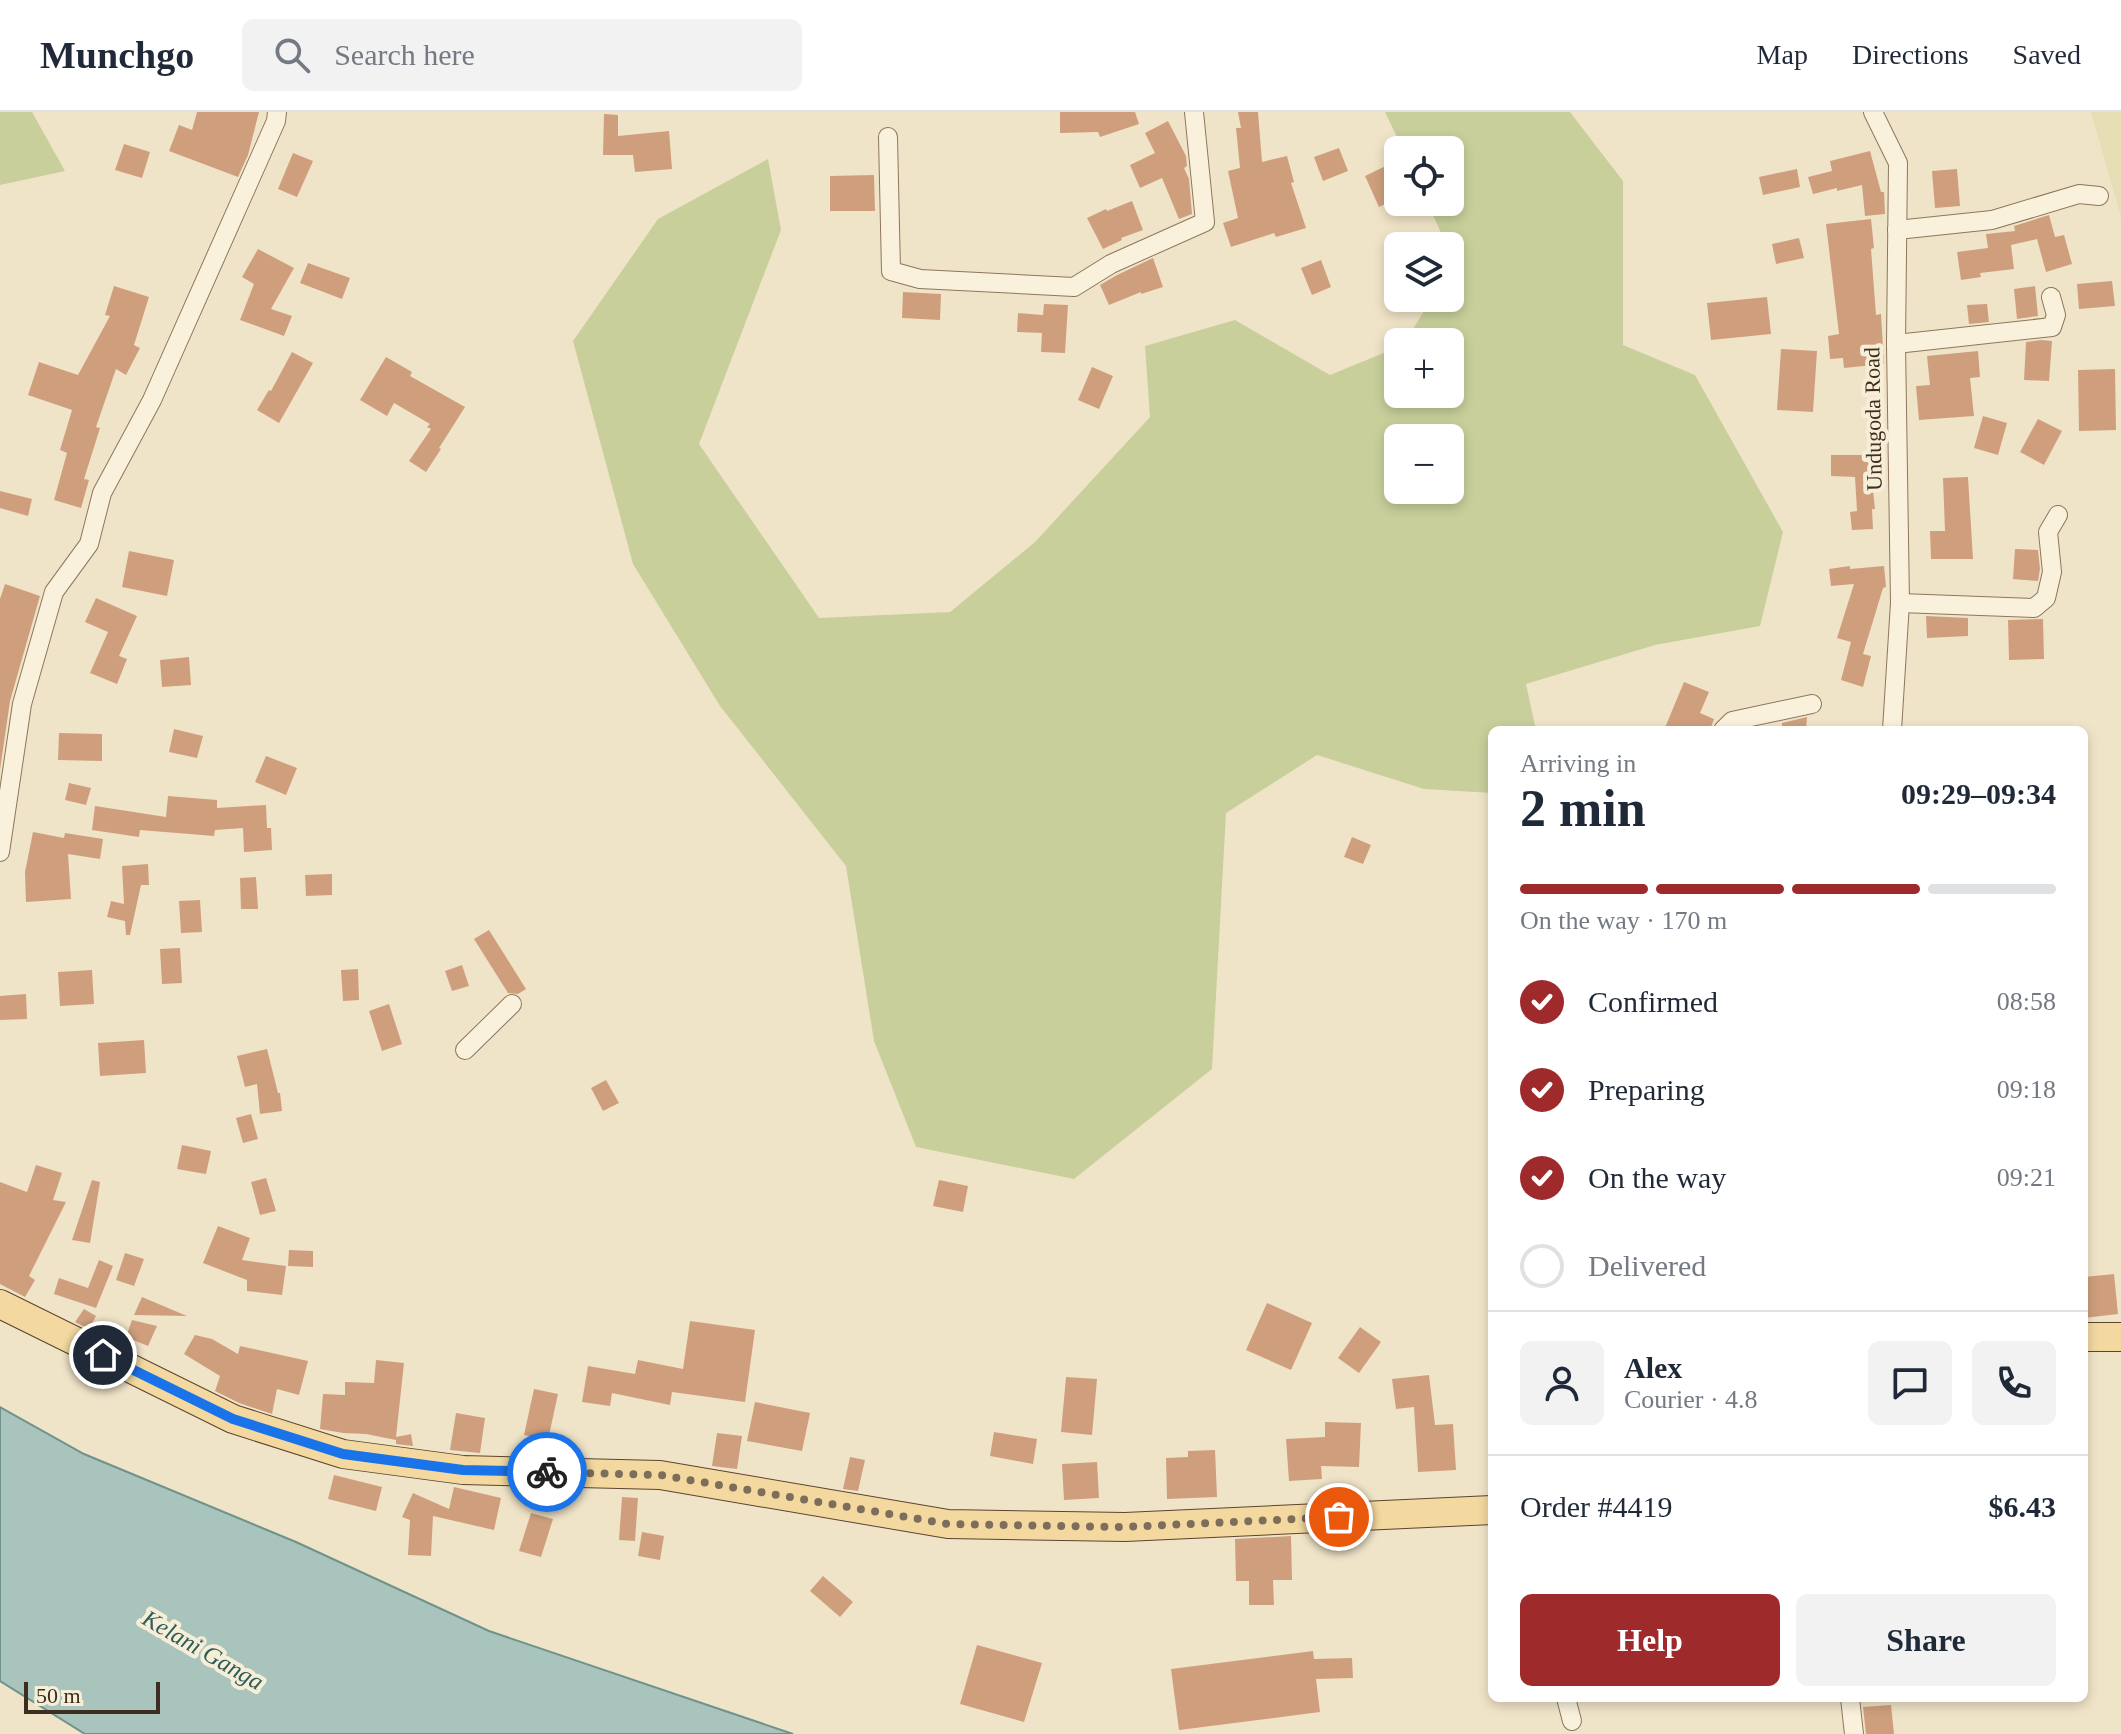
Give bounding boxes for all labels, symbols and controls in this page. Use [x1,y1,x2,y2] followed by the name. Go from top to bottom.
[242,19,802,91] search box
[270,33,314,77] icon: search
[40,34,194,76] text: Munchgo
[334,38,475,71] text: Search here
[1757,39,1808,70] text: Map
[1852,39,1969,70] text: Directions
[2013,39,2081,70] text: Saved
[1384,136,1464,504] map controls
[1384,136,1464,216] button: locate
[1384,232,1464,312] button: layers
[1384,328,1464,408] button: +
[1859,347,1887,491] street label: Undugoda Road
[1384,424,1464,504] button: −
[1520,749,1636,778] text: Arriving in
[1901,777,2056,810] text: 09:29–09:34
[1520,780,1646,837] text: 2 min
[1520,906,1727,935] text: On the way · 170 m
[1520,980,1564,1024] icon: check
[1588,985,1718,1018] text: Confirmed
[1997,987,2056,1016] text: 08:58
[1520,1068,1564,1112] icon: check
[1588,1073,1705,1106] text: Preparing
[1997,1075,2056,1104] text: 09:18
[1520,1156,1564,1200] icon: check
[1588,1161,1726,1194] text: On the way
[1997,1163,2056,1192] text: 09:21
[1588,1249,1706,1282] text: Delivered
[69,1321,137,1389] pin
[81,1333,125,1377] icon: home
[1520,1341,1604,1425] button: person
[1868,1341,1952,1425] button: chat
[1972,1341,2056,1425] button: phone
[1624,1351,1682,1384] text: Alex
[1624,1385,1758,1414] text: Courier · 4.8
[507,1432,587,1512] courier
[525,1450,569,1494] icon: bike
[1305,1483,1373,1551] pin
[1520,1490,1672,1523] text: Order #4419
[1989,1490,2056,1523] text: $6.43
[1317,1495,1361,1539] icon: bag
[1520,1594,1780,1686] button: Help
[1796,1594,2056,1686] button: Share
[137,1604,268,1695] water label: Kelani Ganga
[24,1678,160,1714] scale bar
[36,1683,81,1708] text: 50 m

